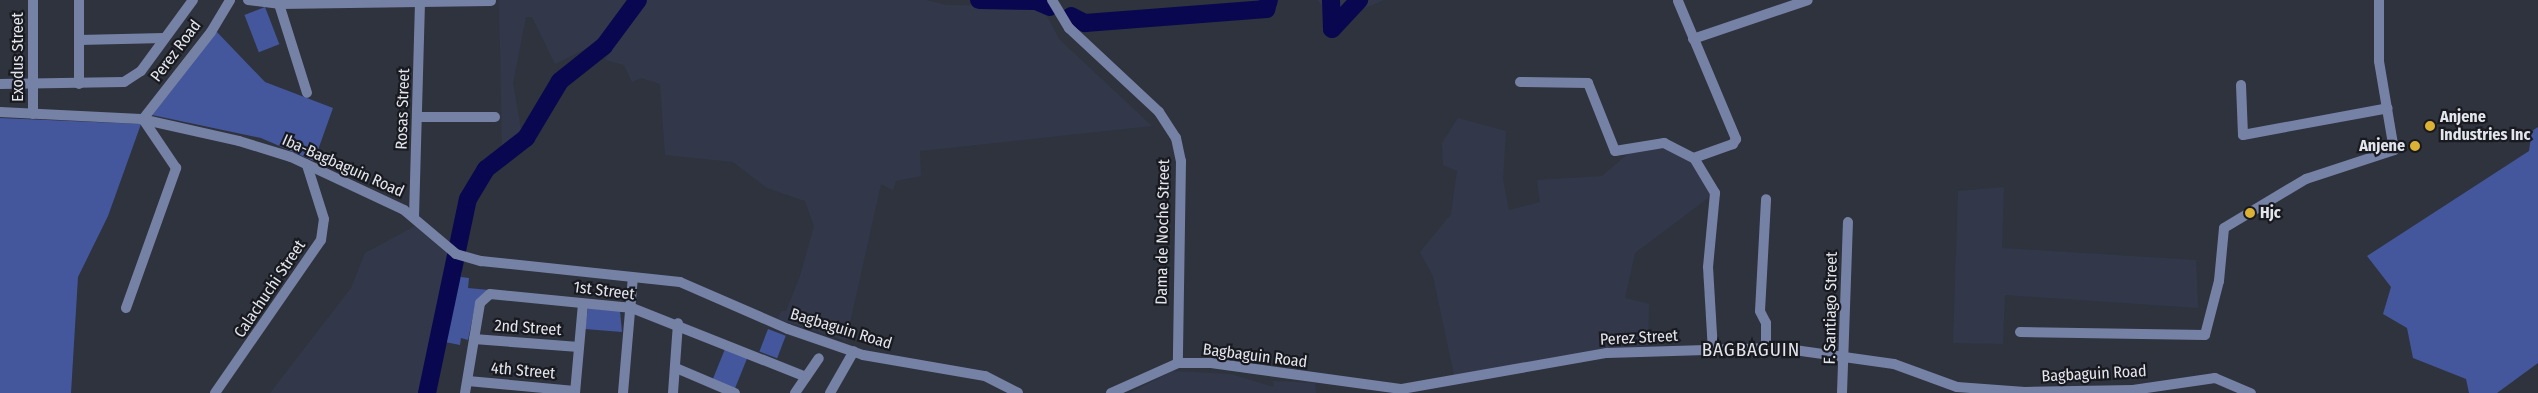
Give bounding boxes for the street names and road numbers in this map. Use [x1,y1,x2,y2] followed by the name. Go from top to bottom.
[8,12,28,102] street label: Exodus Street
[147,16,205,86] street label: Perez Road
[392,68,414,150] street label: Rosas Street
[279,131,407,201] street label: Iba-Bagbaguin Road
[1152,159,1174,305] street label: Dama de Noche Street
[230,237,310,341] street label: Calachuchi Street
[1820,251,1842,365] street label: F. Santiago Street
[572,278,636,304] street label: 1st Street
[788,304,894,354] street label: Bagbaguin Road
[494,316,562,340] street label: 2nd Street
[1599,326,1679,350] street label: Perez Street
[1202,340,1308,372] street label: Bagbaguin Road
[490,359,556,383] street label: 4th Street
[2041,362,2147,386] street label: Bagbaguin Road

